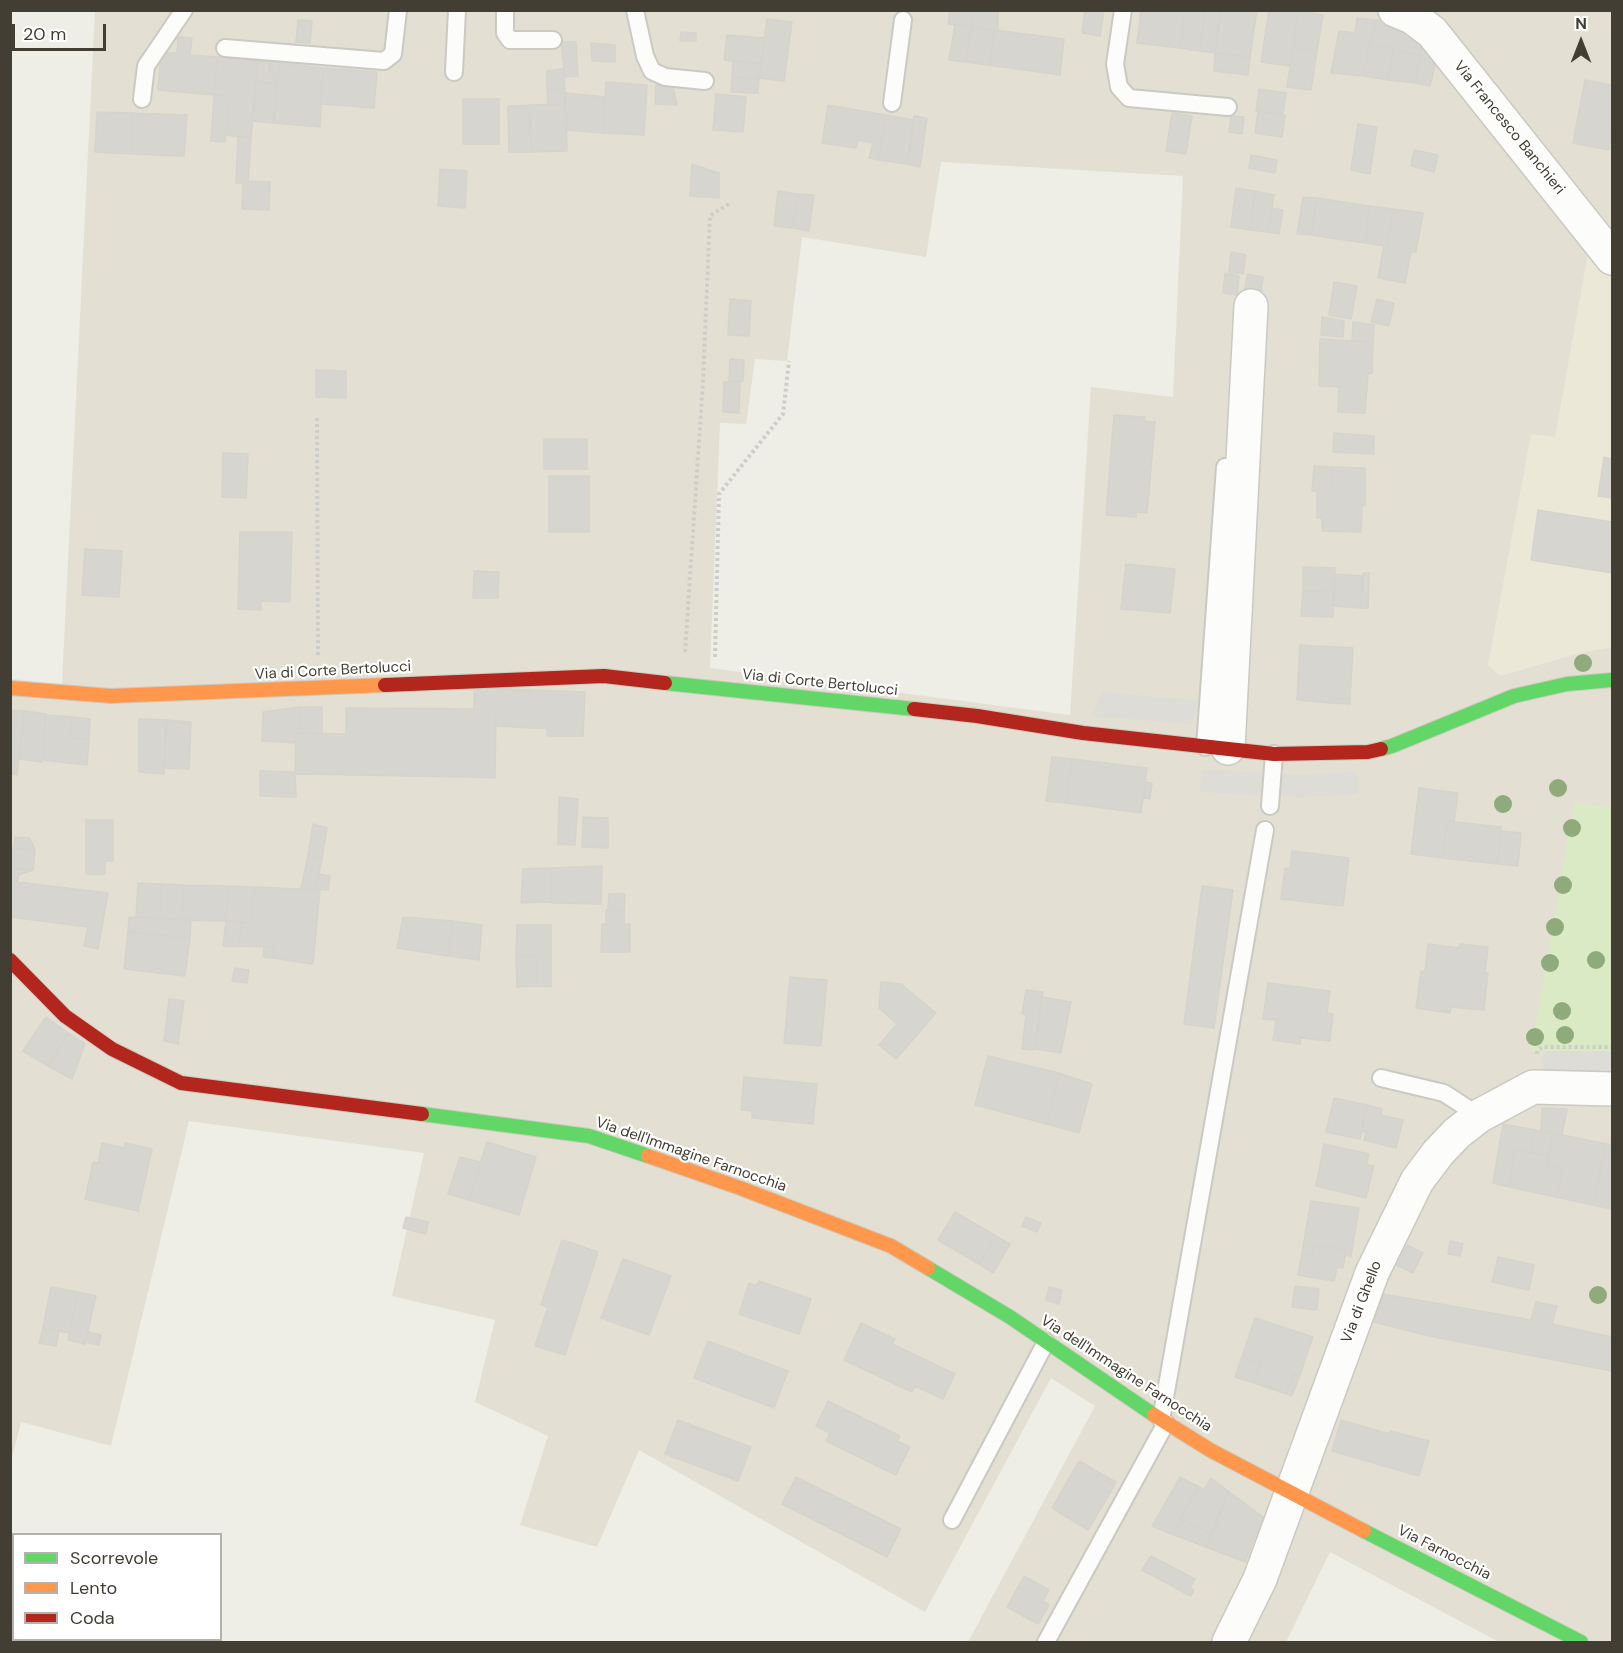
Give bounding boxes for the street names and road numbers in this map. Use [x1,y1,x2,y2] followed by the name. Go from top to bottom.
[1450,58,1568,198] street label: Via Francesco Banchieri
[254,658,412,684] street label: Via di Corte Bertolucci
[741,666,899,700] street label: Via di Corte Bertolucci
[593,1114,789,1196] street label: Via dell'Immagine Farnocchia
[1338,1258,1386,1346] street label: Via di Ghello
[1037,1312,1215,1436] street label: Via dell'Immagine Farnocchia
[1394,1522,1494,1584] street label: Via Farnocchia

